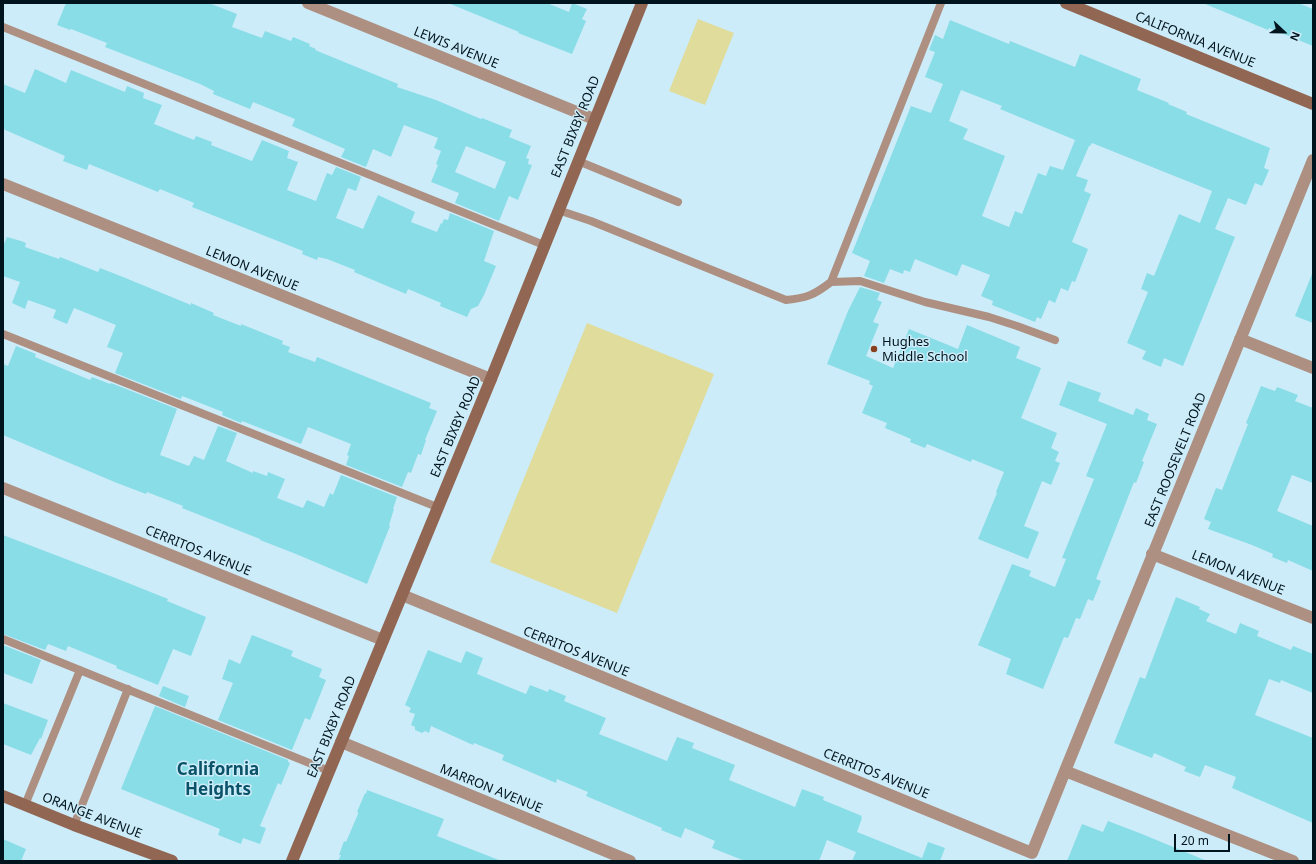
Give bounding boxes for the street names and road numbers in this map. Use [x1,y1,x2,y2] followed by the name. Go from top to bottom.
[1133,9,1257,71] street label: CALIFORNIA AVENUE
[411,24,501,72] street label: LEWIS AVENUE
[548,74,604,180] street label: EAST BIXBY ROAD
[203,243,301,295] street label: LEMON AVENUE
[428,374,484,480] street label: EAST BIXBY ROAD
[1142,390,1210,530] street label: EAST ROOSEVELT ROAD
[143,523,253,579] street label: CERRITOS AVENUE
[1189,547,1287,599] street label: LEMON AVENUE
[521,624,631,680] street label: CERRITOS AVENUE
[304,674,360,780] street label: EAST BIXBY ROAD
[821,746,931,802] street label: CERRITOS AVENUE
[437,761,545,817] street label: MARRON AVENUE
[40,790,144,842] street label: ORANGE AVENUE

